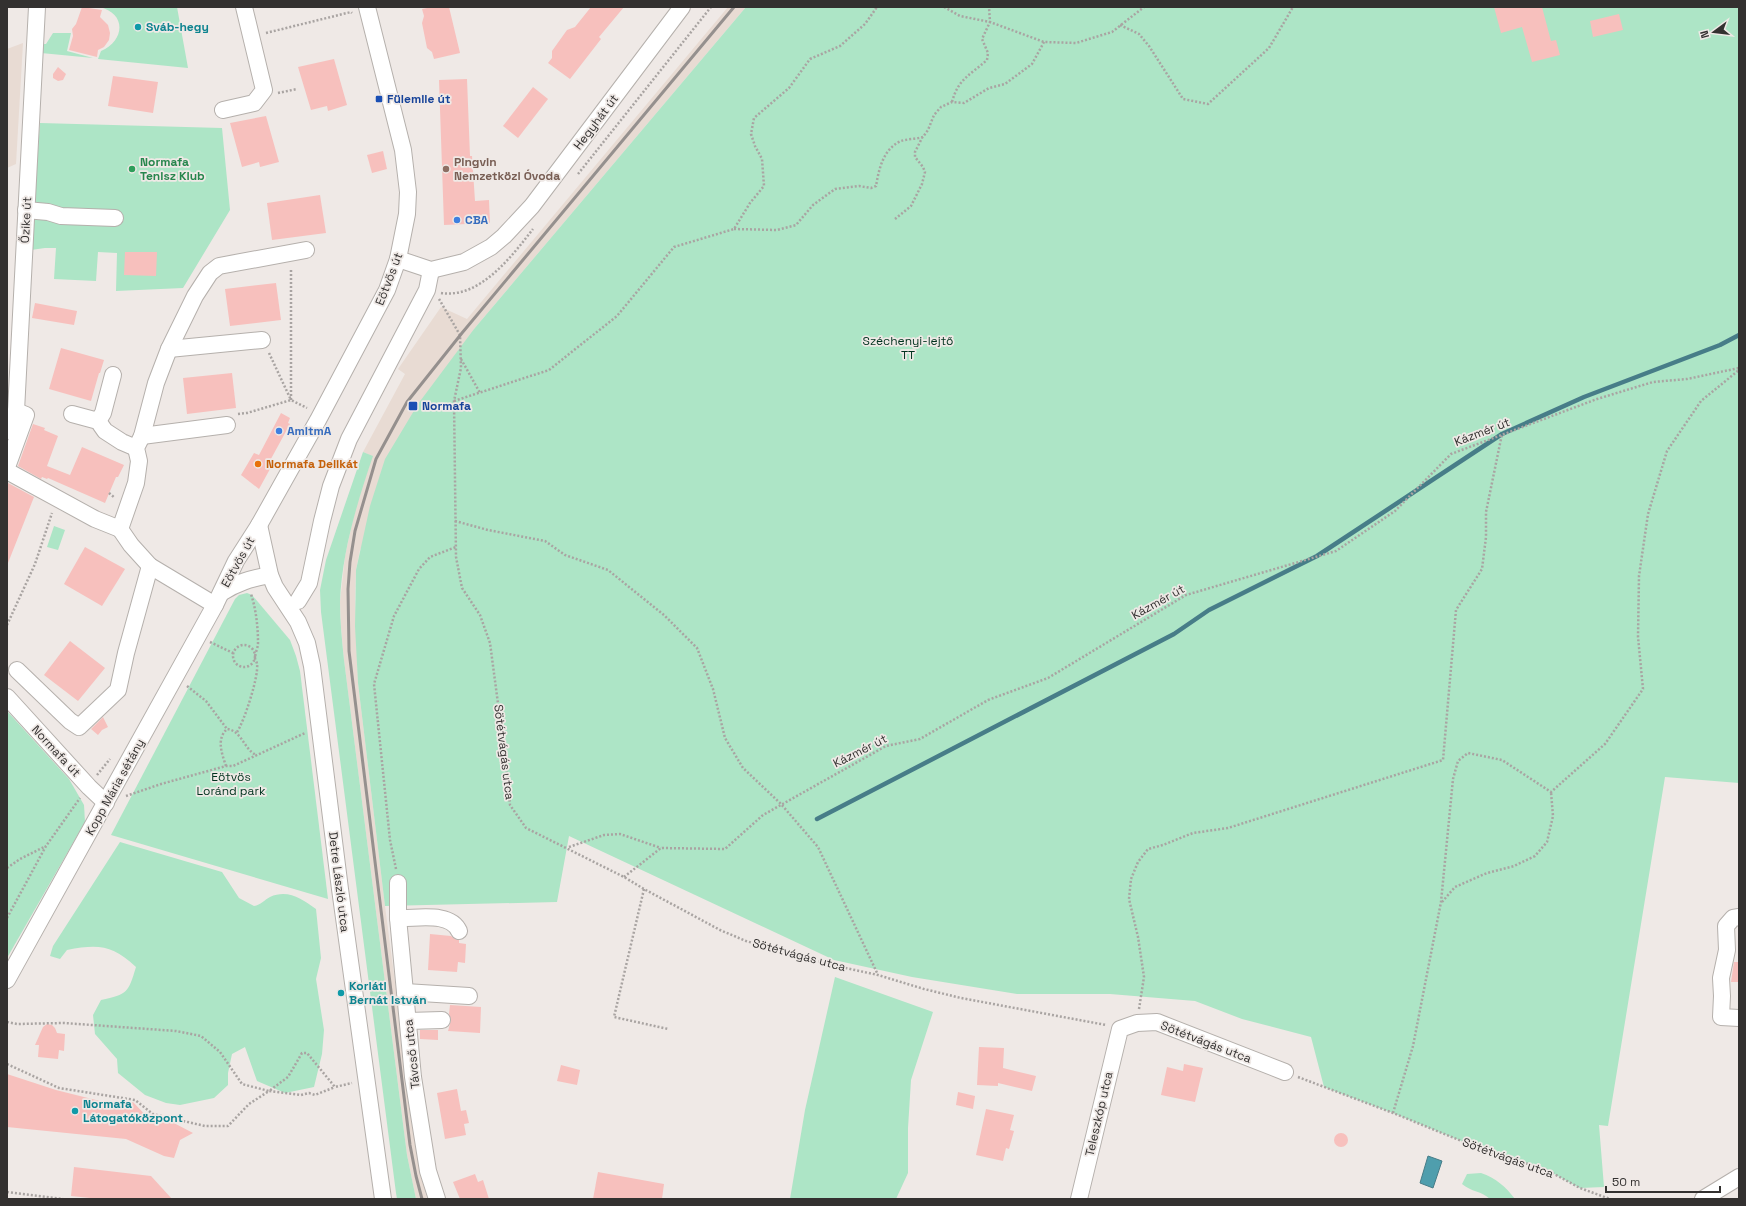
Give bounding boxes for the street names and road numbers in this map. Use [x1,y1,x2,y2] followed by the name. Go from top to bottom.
[570,91,622,153] street label: Hegyhát út
[17,196,35,244] street label: Őzike út
[372,250,406,308] street label: Eötvös út
[1452,414,1512,450] street label: Kázmér út
[218,534,258,590] street label: Eötvös út
[1129,581,1187,623] street label: Kázmér út
[490,703,518,801] street label: Sötétvágás utca
[28,722,84,780] street label: Normafa út
[830,731,890,771] street label: Kázmér út
[82,736,148,838] street label: Kopp Mária sétány
[325,831,353,933] street label: Detre László utca
[751,935,847,975] street label: Sötétvágás utca
[1158,1017,1254,1067] street label: Sötétvágás utca
[400,1018,424,1089] street label: Távcső utca
[1081,1070,1117,1158] street label: Teleszkóp utca
[1460,1134,1556,1182] street label: Sötétvágás utca

